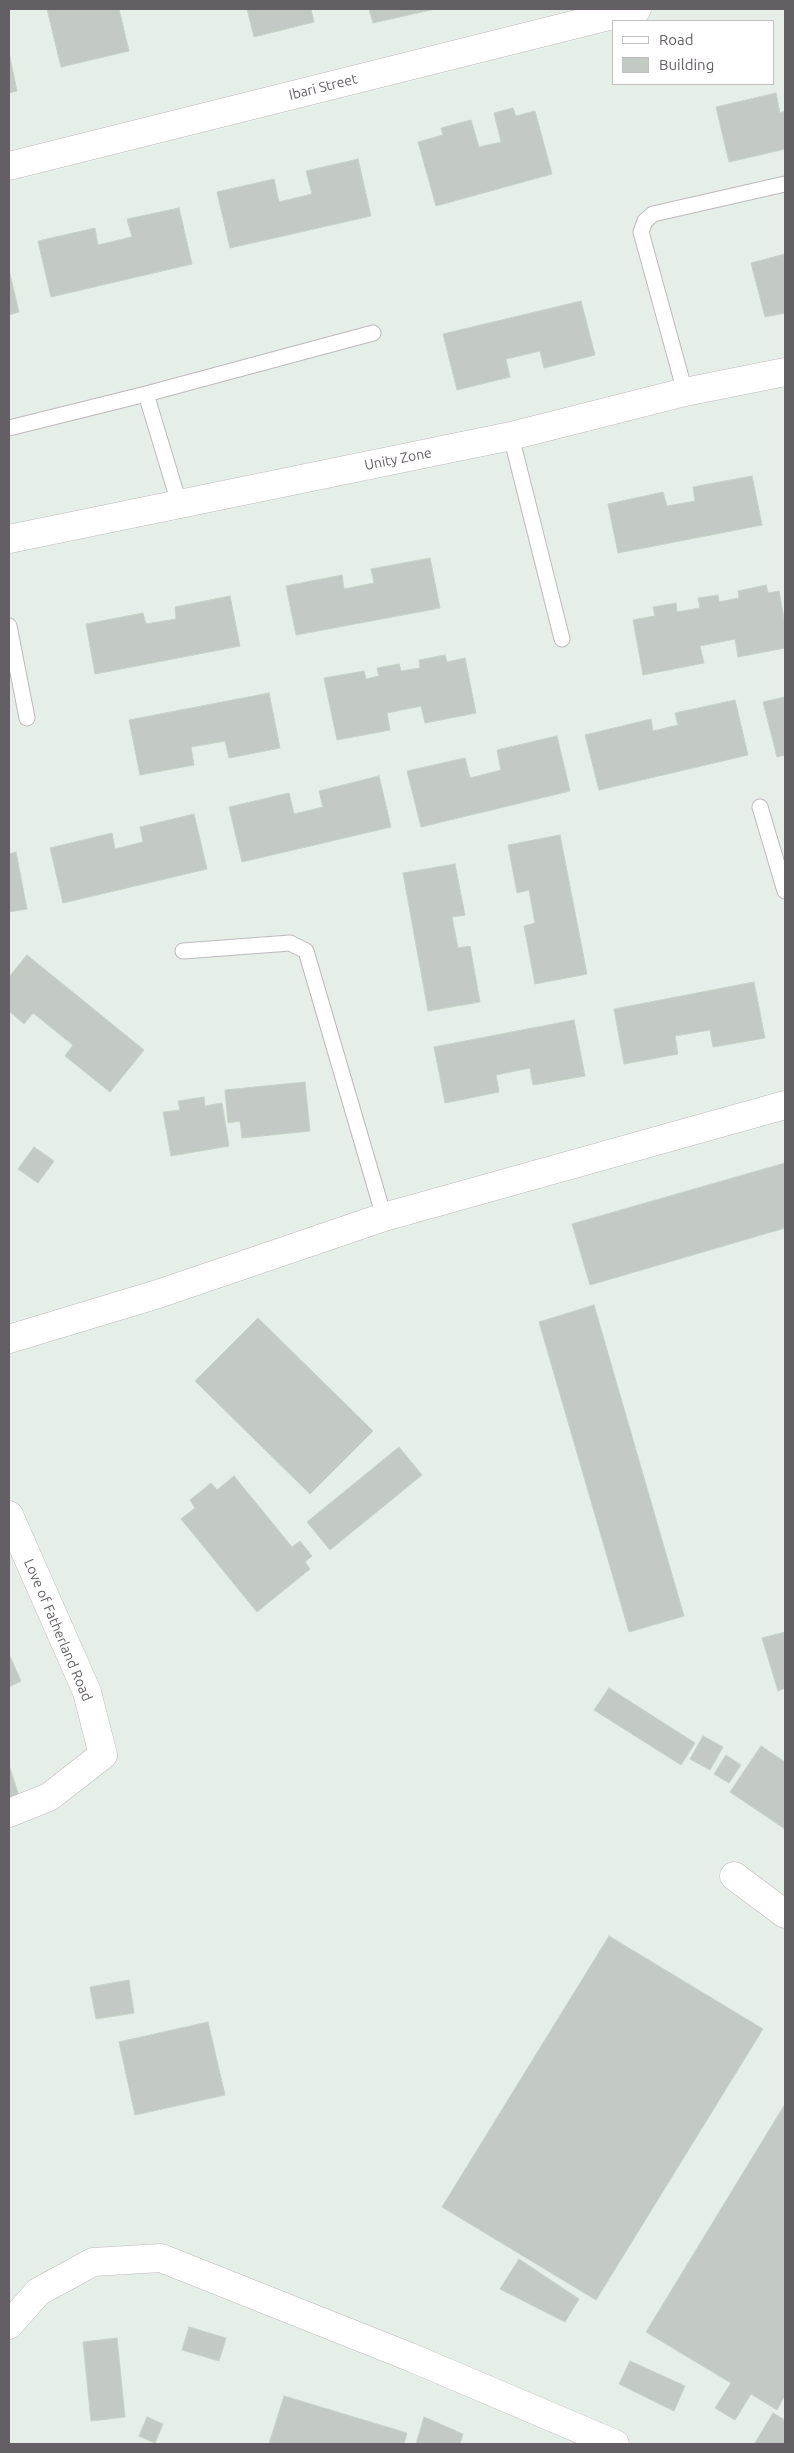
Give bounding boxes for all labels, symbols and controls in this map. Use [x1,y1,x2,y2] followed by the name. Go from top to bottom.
[612,20,774,85] legend
[659,31,694,48] text: Road
[659,56,714,73] text: Building
[287,70,359,104] street label: Ibari Street
[363,444,433,474] street label: Unity Zone
[20,1556,96,1704] street label: Love of Fatherland Road

